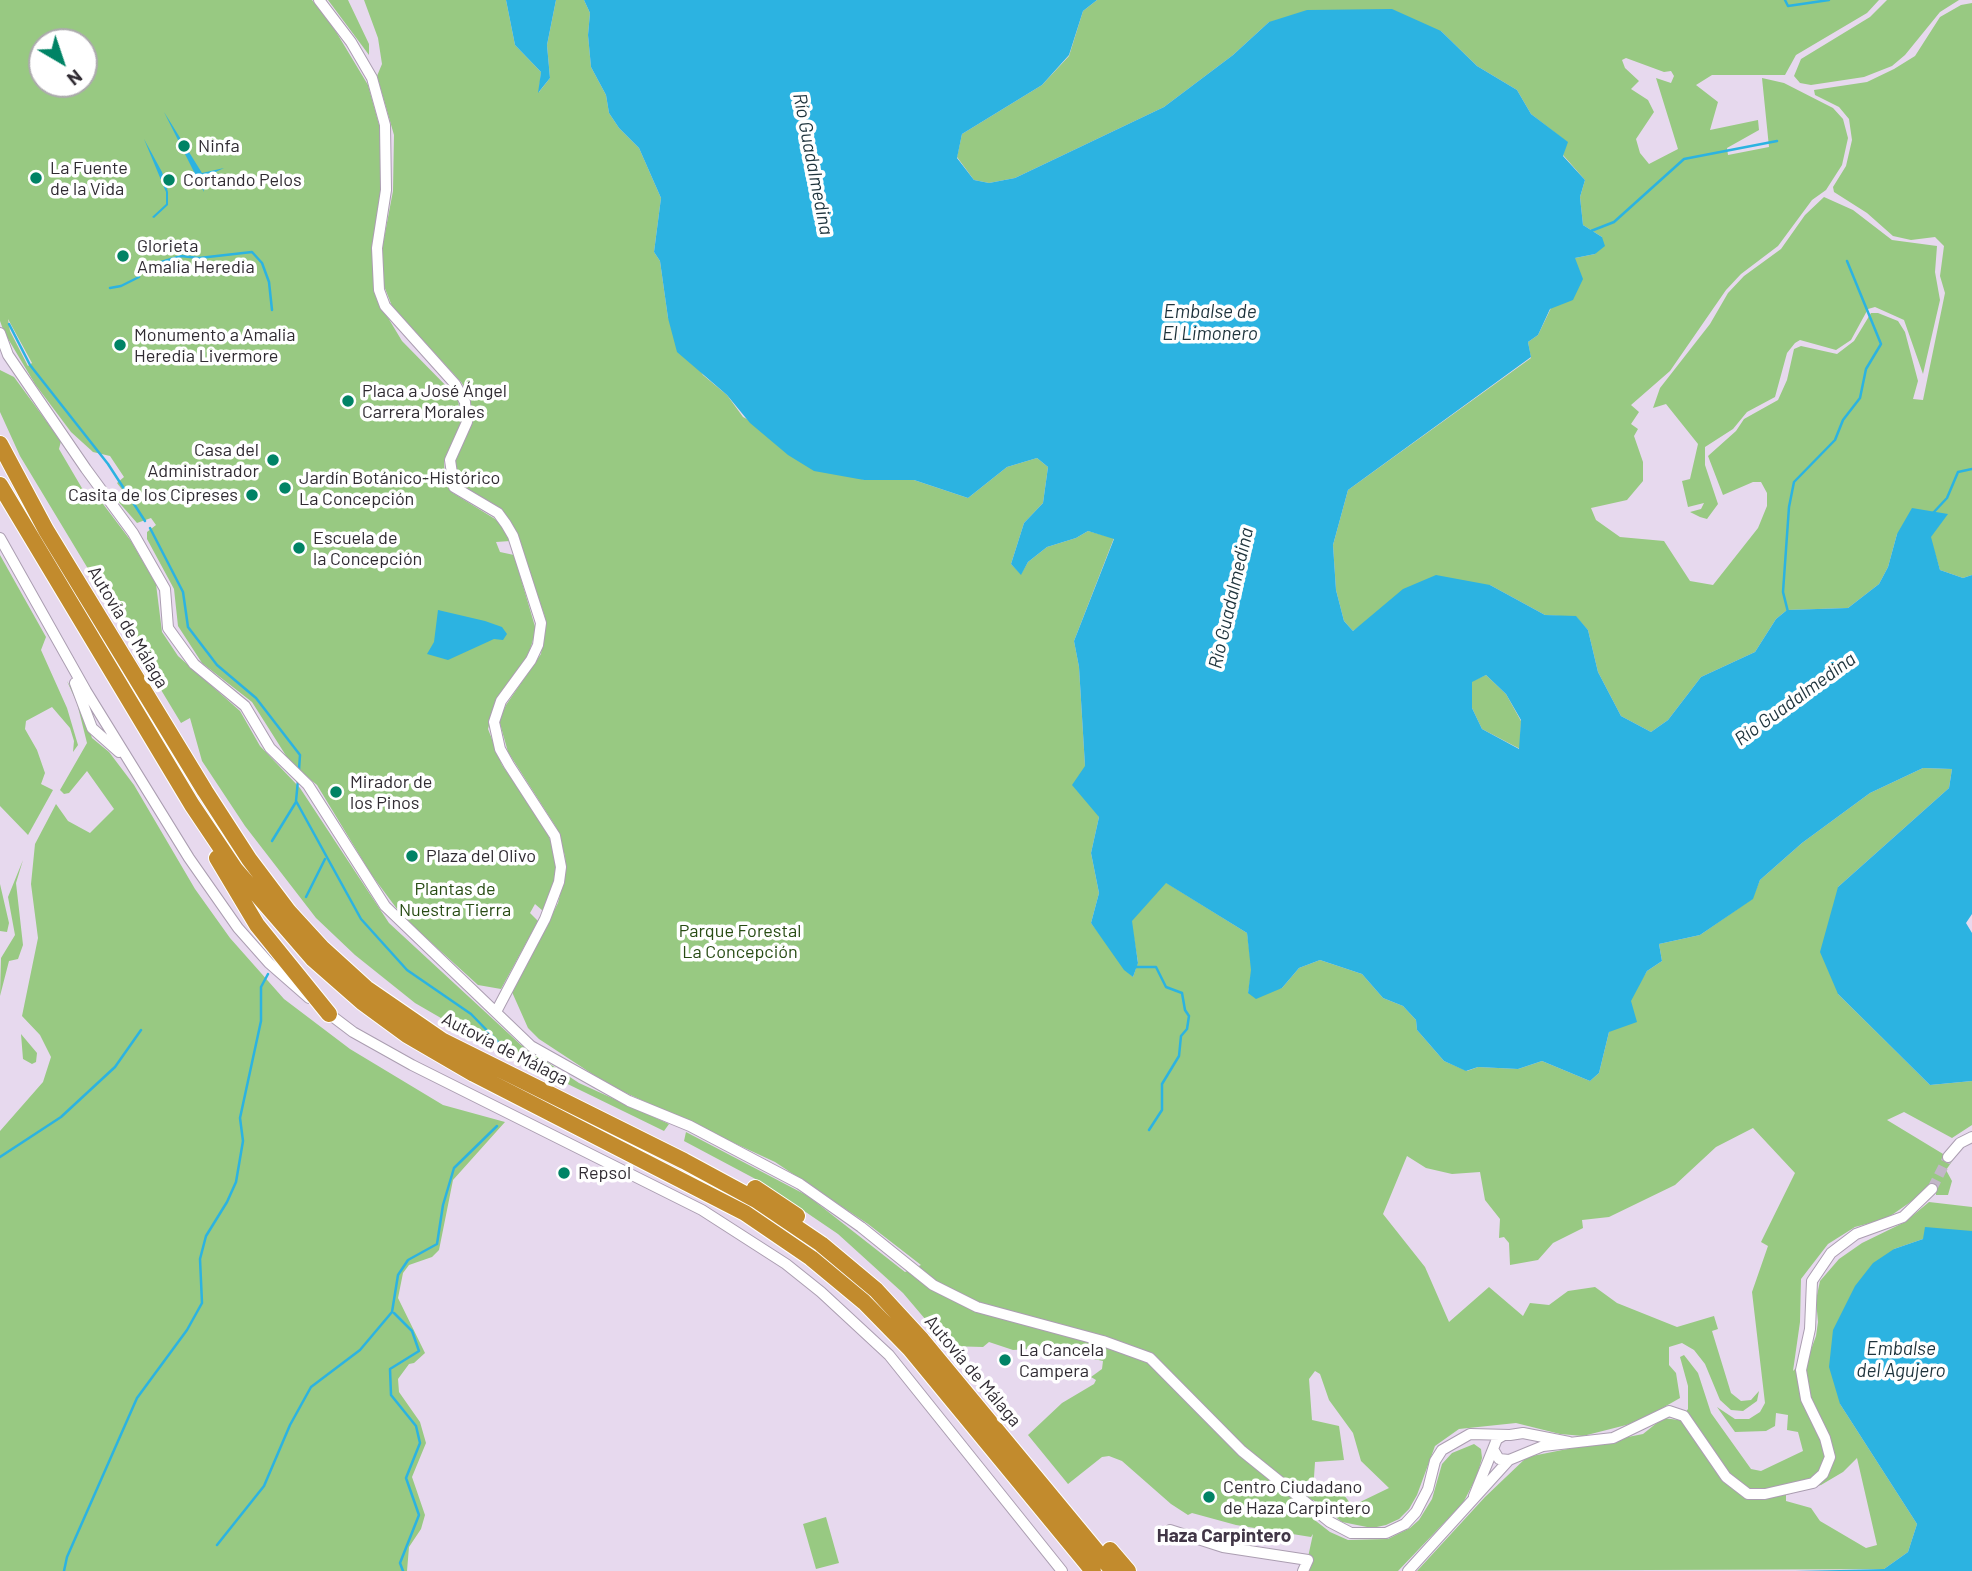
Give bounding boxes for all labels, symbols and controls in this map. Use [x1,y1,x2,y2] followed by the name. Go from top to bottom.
[28,28,98,98] north arrow
[63,65,87,91] text: N
[788,91,838,237] water label: Río Guadalmedina
[198,135,240,157] place label: Ninfa
[176,138,192,154] marker: Ninfa
[50,157,128,200] place label: La Fuente de la Vida
[183,169,302,191] place label: Cortando Pelos
[28,170,44,186] marker: La Fuente de la Vida
[161,172,177,188] marker: Cortando Pelos
[137,235,255,278] place label: Glorieta Amalia Heredia
[115,248,131,264] marker: Glorieta Amalia Heredia
[1162,301,1258,345] water label: Embalse de El Limonero
[134,324,296,366] place label: Monumento a Amalia Heredia Livermore
[112,337,128,353] marker: Monumento a Amalia Heredia Livermore
[362,380,507,422] place label: Placa a José Ángel Carrera Morales
[340,393,356,409] marker: Placa a José Ángel Carrera Morales
[148,439,259,482] place label: Casa del Administrador
[265,452,281,468] marker: Casa del Administrador
[299,467,500,510] place label: Jardín Botánico-Histórico La Concepción
[277,480,293,496] marker: Jardín Botánico-Histórico La Concepción
[68,484,238,506] place label: Casita de los Cipreses
[244,487,260,503] marker: Casita de los Cipreses
[1204,525,1258,671] water label: Río Guadalmedina
[313,527,422,570] place label: Escuela de la Concepción
[291,540,307,556] marker: Escuela de la Concepción
[83,562,173,692] street label: Autovía de Málaga
[1730,647,1860,751] water label: Río Guadalmedina
[350,771,432,814] place label: Mirador de los Pinos
[328,784,344,800] marker: Mirador de los Pinos
[426,845,536,867] place label: Plaza del Olivo
[404,848,420,864] marker: Plaza del Olivo
[399,878,511,920] park label: Plantas de Nuestra Tierra
[679,920,801,962] park label: Parque Forestal La Concepción
[438,1008,572,1090] street label: Autovía de Málaga
[578,1162,631,1184] place label: Repsol
[556,1165,572,1181] marker: Repsol
[920,1311,1026,1431] street label: Autovía de Málaga
[1856,1338,1946,1382] water label: Embalse del Agujero
[1019,1339,1104,1382] place label: La Cancela Campera
[997,1352,1013,1368] marker: La Cancela Campera
[1223,1476,1371,1518] place label: Centro Ciudadano de Haza Carpintero
[1201,1489,1217,1505] marker: Centro Ciudadano de Haza Carpintero
[1157,1525,1291,1547] district label: Haza Carpintero

